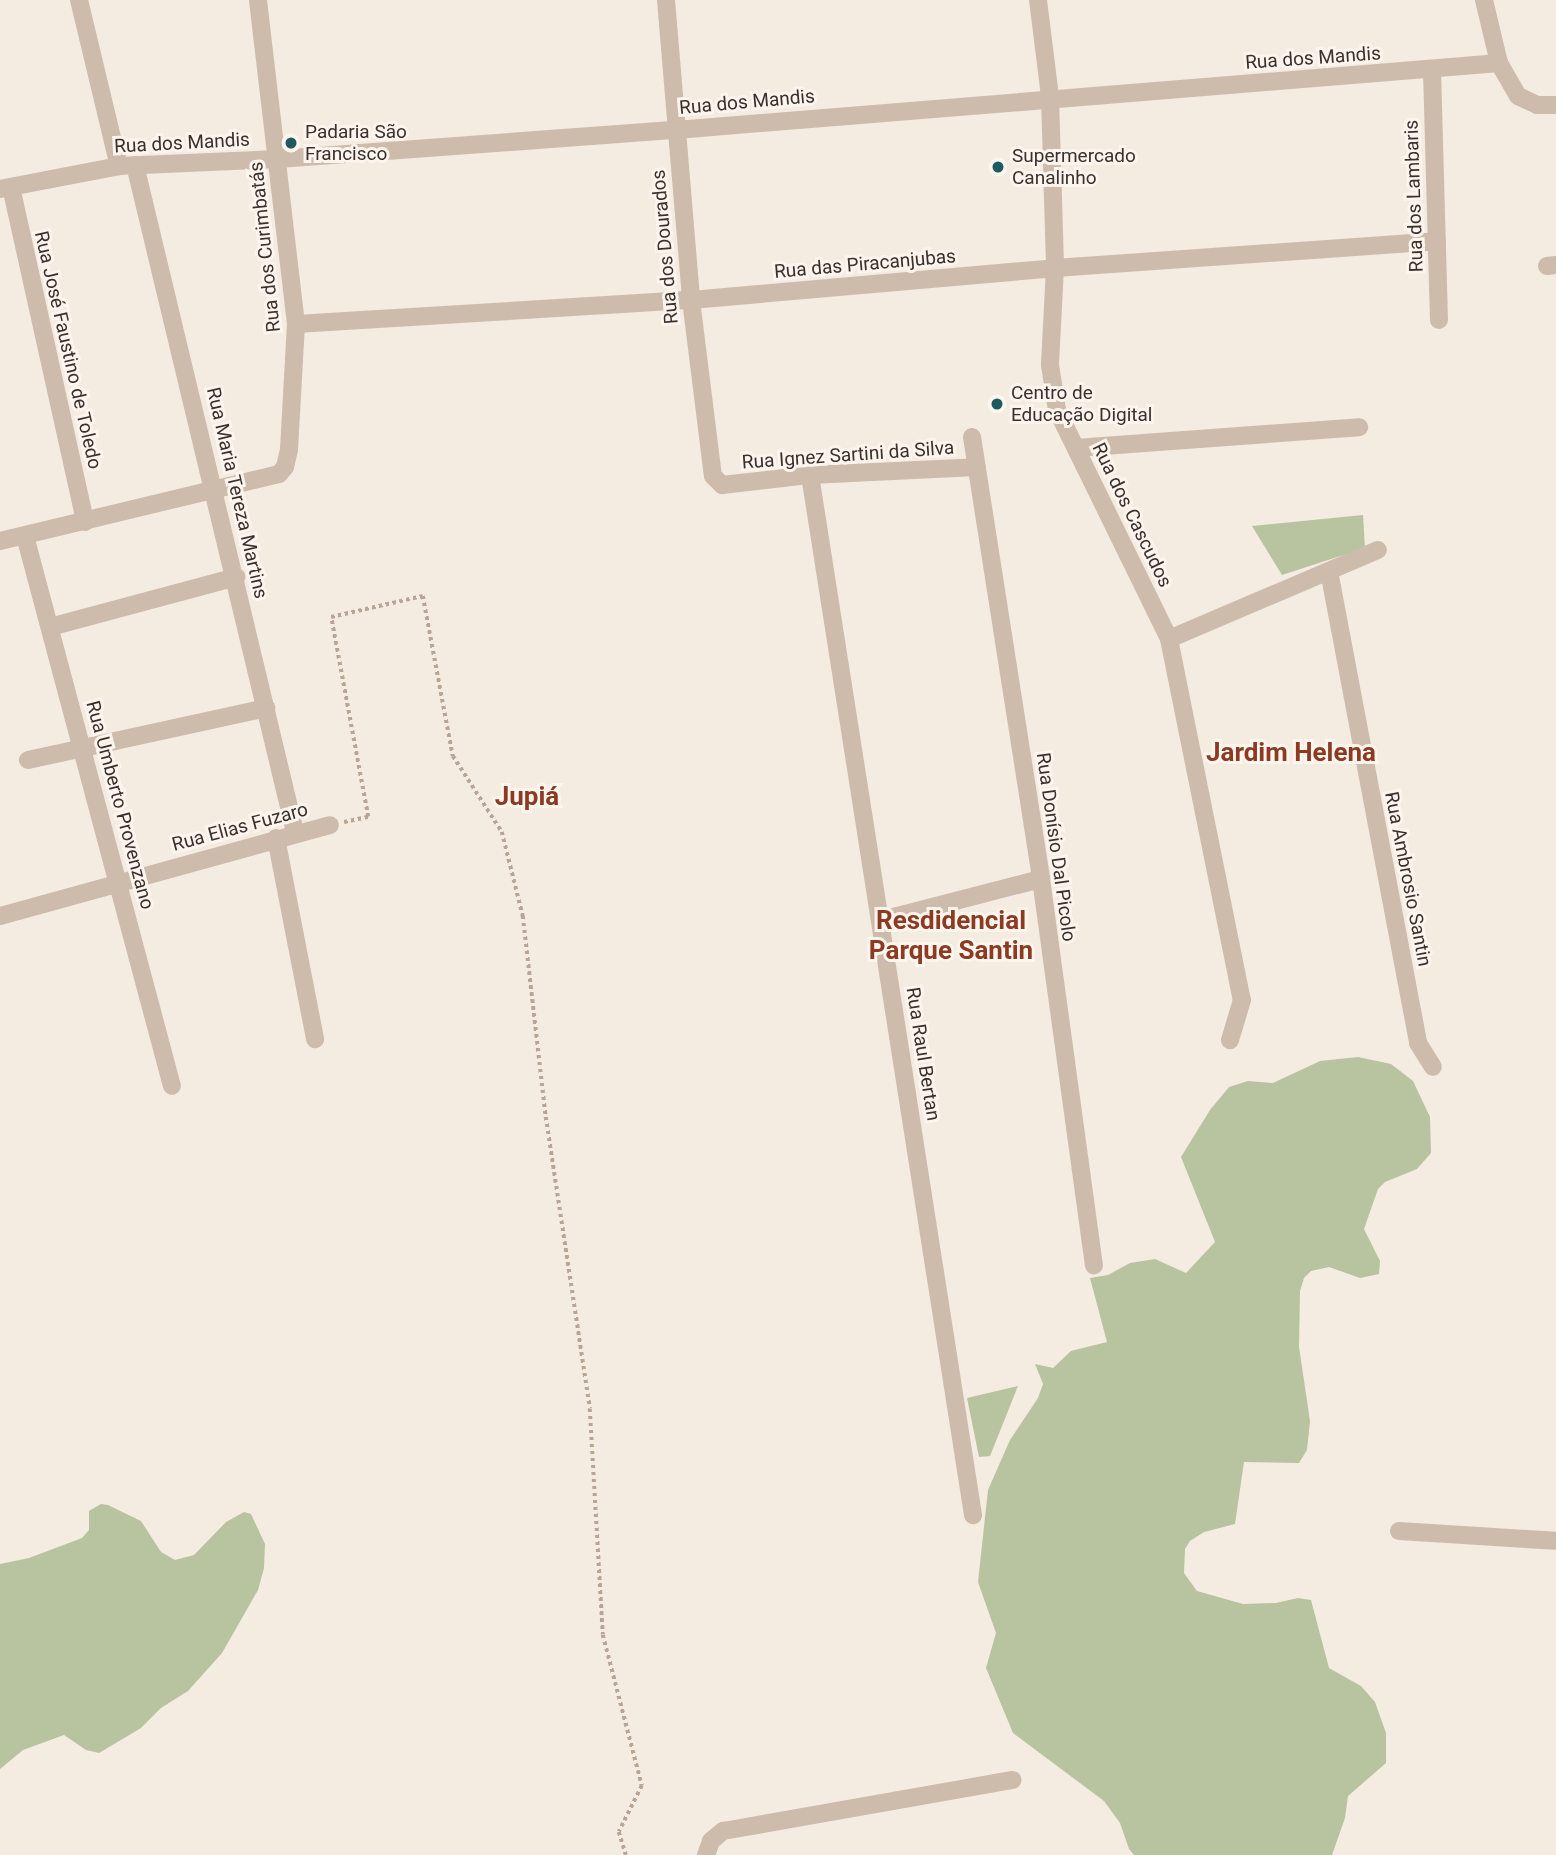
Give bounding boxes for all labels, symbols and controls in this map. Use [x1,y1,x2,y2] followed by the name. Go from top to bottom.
[1244,42,1382,74] street label: Rua dos Mandis
[678,85,816,119] street label: Rua dos Mandis
[1400,119,1428,273] street label: Rua dos Lambaris
[305,121,407,165] place label: Padaria São Francisco
[114,128,250,158] street label: Rua dos Mandis
[283,135,299,151] marker: Padaria São Francisco
[1012,145,1136,189] place label: Supermercado Canalinho
[990,159,1006,175] marker: Supermercado Canalinho
[245,161,285,333] street label: Rua dos Curimbatás
[647,169,683,325] street label: Rua dos Dourados
[29,229,107,471] street label: Rua José Faustino de Toledo
[773,245,957,283] street label: Rua das Piracanjubas
[1011,382,1152,426] place label: Centro de Educação Digital
[202,385,272,601] street label: Rua Maria Tereza Martins
[989,396,1005,412] marker: Centro de Educação Digital
[741,436,955,474] street label: Rua Ignez Sartini da Silva
[1087,439,1177,591] street label: Rua dos Cascudos
[81,698,159,912] street label: Rua Umberto Provenzano
[1206,737,1376,769] district label: Jardim Helena
[1031,751,1081,943] street label: Rua Donísio Dal Picolo
[495,781,559,813] district label: Jupiá
[1380,790,1436,968] street label: Rua Ambrosio Santin
[170,798,310,856] street label: Rua Elias Fuzaro
[869,905,1033,967] district label: Resdidencial Parque Santin
[901,986,945,1122] street label: Rua Raul Bertan

